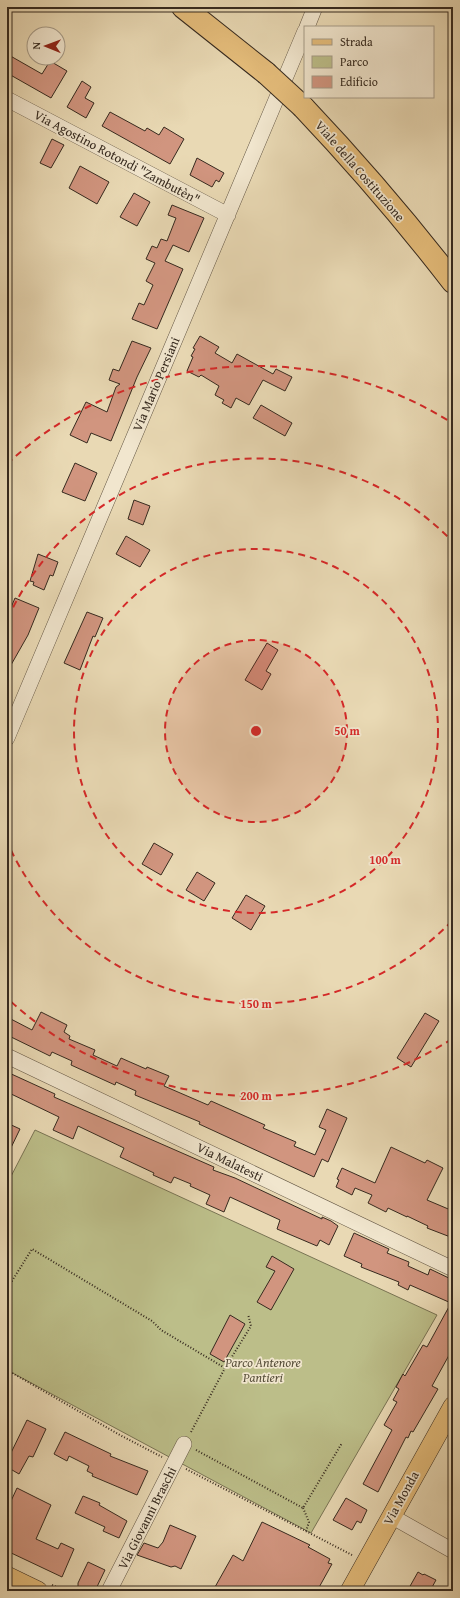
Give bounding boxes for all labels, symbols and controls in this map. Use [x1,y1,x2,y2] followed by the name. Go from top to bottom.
[26,26,66,66] north arrow
[304,26,434,98] legend
[340,33,373,50] text: Strada
[28,41,44,50] text: N
[340,53,368,70] text: Parco
[340,73,378,90] text: Edificio
[31,105,203,209] street label: Via Agostino Rotondi "Zambutèn"
[311,116,409,226] street label: Viale della Costituzione
[128,334,185,434] street label: Via Mario Persiani
[334,722,360,739] text: 50 m
[249,724,263,738] centre of rings
[369,851,402,868] text: 100 m
[240,995,273,1012] text: 150 m
[240,1087,273,1104] text: 200 m
[194,1138,267,1186] street label: Via Malatesti
[224,1353,301,1387] park label: Parco Antenore Pantieri
[113,1463,181,1573] street label: Via Giovanni Braschi
[378,1467,424,1528] street label: Via Monda

